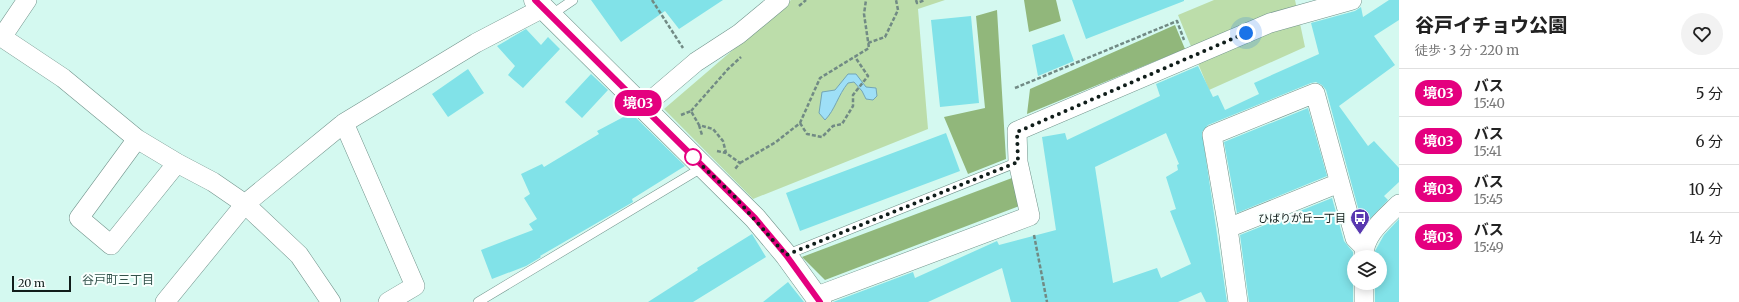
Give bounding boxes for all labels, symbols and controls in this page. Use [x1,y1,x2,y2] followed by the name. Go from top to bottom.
[1415,13,1567,37] text: 谷戸イチョウ公園
[1681,13,1723,55] button: heart
[1236,23,1256,43] your location
[1415,42,1519,59] text: 徒歩 · 3 分 · 220 m
[1474,76,1504,95] text: バス
[1423,84,1454,102] text: 境03
[1696,84,1723,103] text: 5 分
[615,90,661,116] line badge: 境03
[623,94,653,112] text: 境03
[1474,95,1505,112] text: 15:40
[1474,124,1504,143] text: バス
[1423,132,1454,150] text: 境03
[1695,132,1723,151] text: 6 分
[1474,143,1502,160] text: 15:41
[684,148,702,166] unlabelled marker
[1474,172,1504,191] text: バス
[1423,180,1454,198] text: 境03
[1689,180,1723,199] text: 10 分
[1474,191,1503,208] text: 15:45
[1349,207,1371,235] bus stop icon: ひばりが丘一丁目
[1258,211,1346,225] place label: ひばりが丘一丁目
[1474,220,1504,239] text: バス
[1423,228,1454,246] text: 境03
[1689,228,1723,247] text: 14 分
[1474,239,1504,256] text: 15:49
[1347,250,1387,290] map controls
[1347,250,1387,290] button: layers
[82,272,154,287] district label: 谷戸町三丁目
[12,274,71,293] scale bar
[18,276,45,290] text: 20 m

